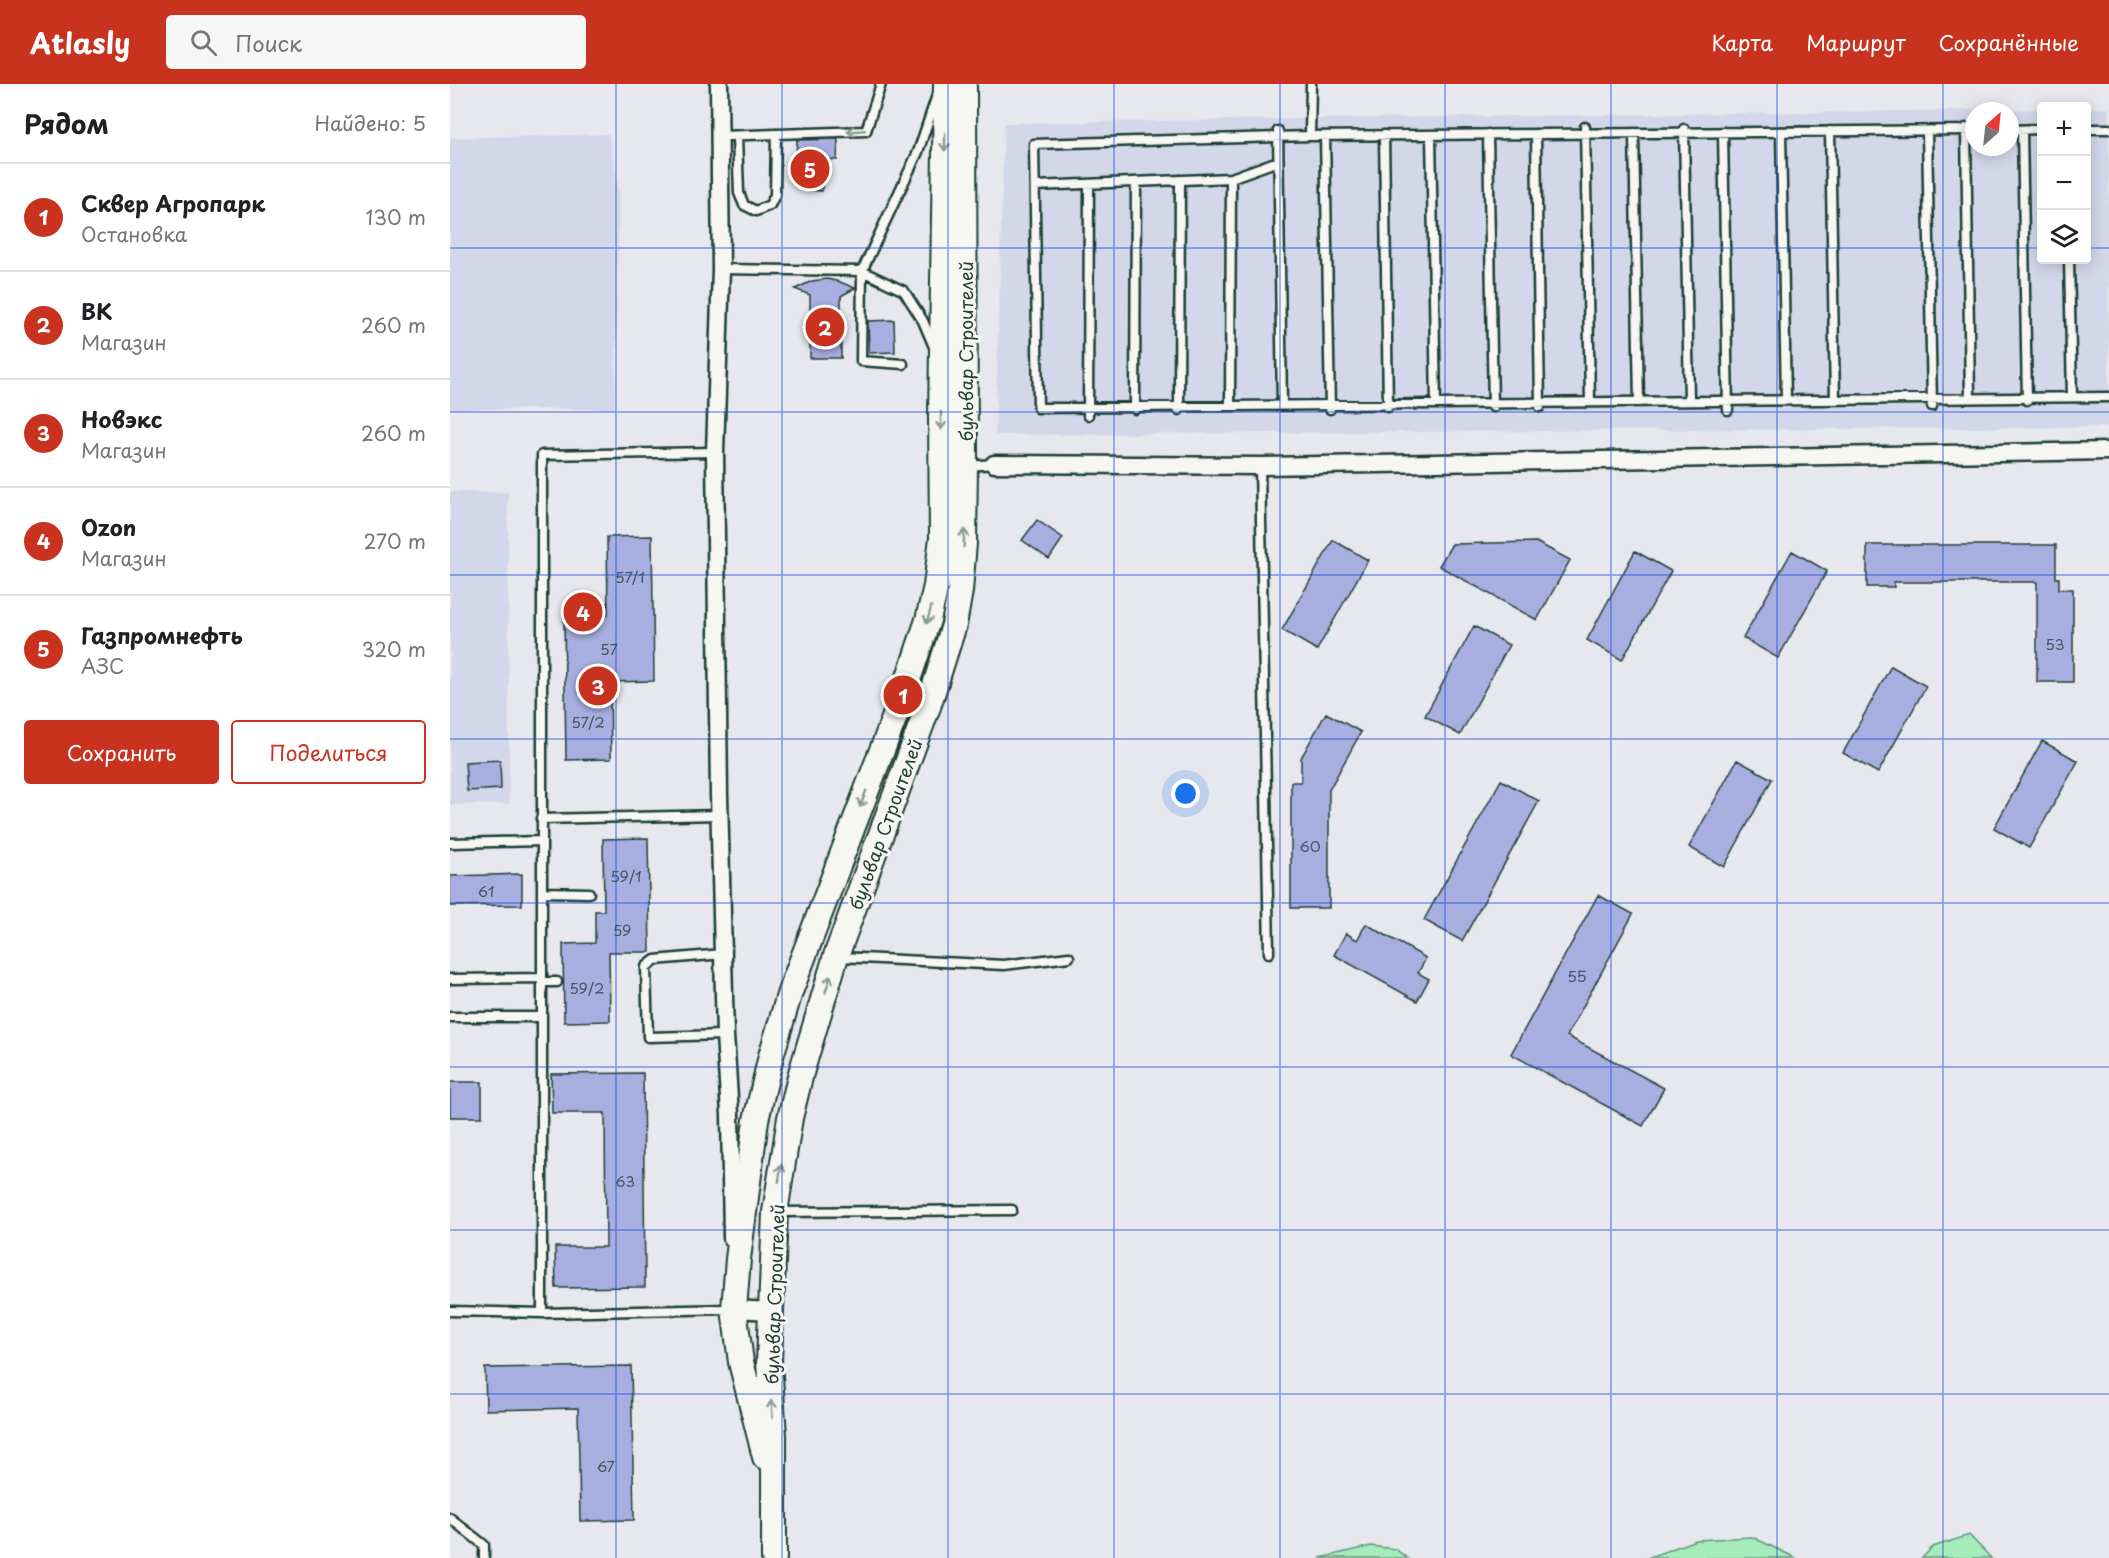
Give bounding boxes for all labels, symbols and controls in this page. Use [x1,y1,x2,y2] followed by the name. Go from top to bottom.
[166,15,586,69] search box
[30,21,130,64] text: Atlasly
[187,26,220,59] icon: search
[235,26,302,59] text: Поиск
[1712,26,1773,58] text: Карта
[1806,26,1906,58] text: Маршрут
[1939,26,2079,58] text: Сохранённые
[1965,102,2019,156] north arrow
[2037,102,2091,264] map controls
[2037,102,2091,156] button: +
[24,104,109,143] text: Рядом
[315,108,426,138] text: Найдено: 5
[847,125,866,136] one-way arrow
[940,132,951,152] one-way arrow
[790,146,830,191] pin: 5
[2037,156,2091,210] button: −
[81,186,265,219] text: Сквер Агропарк
[39,202,48,232] text: 1
[366,202,426,232] text: 130 m
[2037,210,2091,264] button: layers
[81,219,187,249] text: Остановка
[952,261,979,441] street label: бульвар Строителей
[81,294,112,327] text: ВК
[806,304,844,350] pin: 2
[36,310,51,340] text: 2
[361,310,426,340] text: 260 m
[81,327,167,357] text: Магазин
[81,402,162,435] text: Новэкс
[935,411,947,431] one-way arrow
[37,418,50,448] text: 3
[361,418,426,448] text: 260 m
[81,435,167,465] text: Магазин
[81,510,136,543] text: Ozon
[37,526,50,556] text: 4
[363,526,426,556] text: 270 m
[958,529,970,549] one-way arrow
[81,543,167,573] text: Магазин
[615,565,645,588] house number: 57/1
[564,590,602,634] pin: 4
[923,605,934,624] one-way arrow
[81,618,243,651] text: Газпромнефть
[2045,632,2065,655] house number: 53
[37,634,50,664] text: 5
[362,634,426,664] text: 320 m
[600,637,618,660] house number: 57
[81,651,124,681] text: АЗС
[578,664,618,708] pin: 3
[884,672,922,718] pin: 1
[571,710,605,733] house number: 57/2
[24,720,219,784] button: Сохранить
[231,720,426,784] button: Поделиться
[841,735,929,913] street label: бульвар Строителей
[1171,779,1200,808] your location
[856,789,867,807] one-way arrow
[1299,834,1321,857] house number: 60
[610,864,642,887] house number: 59/1
[478,879,494,902] house number: 61
[613,918,631,941] house number: 59
[1567,964,1587,987] house number: 55
[823,975,834,994] one-way arrow
[569,976,605,999] house number: 59/2
[775,1163,786,1183] one-way arrow
[615,1169,635,1192] house number: 63
[757,1203,791,1385] street label: бульвар Строителей
[767,1400,778,1420] one-way arrow
[597,1454,616,1477] house number: 67

